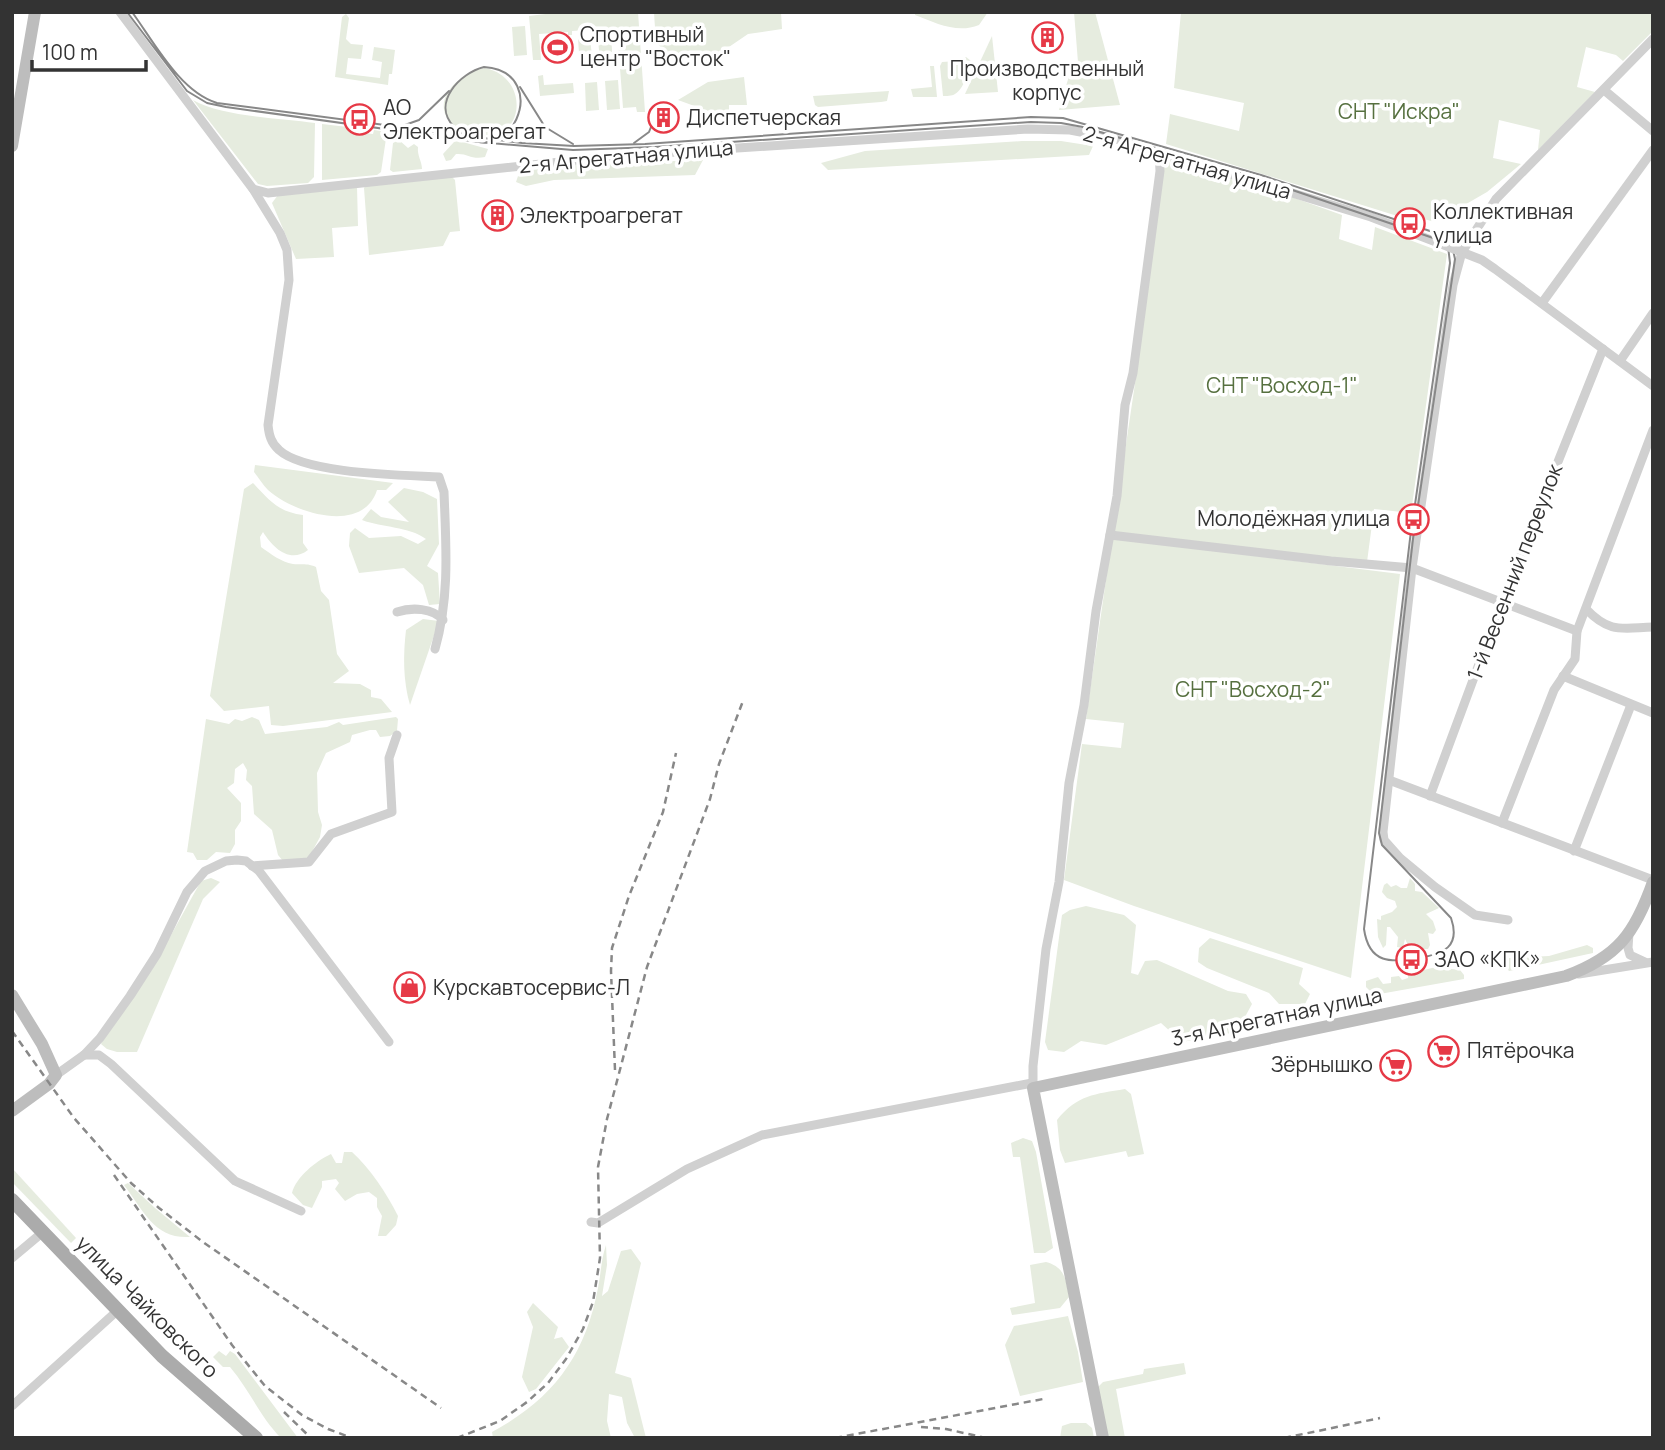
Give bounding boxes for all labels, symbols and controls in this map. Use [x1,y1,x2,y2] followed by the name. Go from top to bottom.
[580,20,731,72] place label: Спортивный центр "Восток"
[1030,20,1064,54] building icon: Производственный корпус
[32,28,145,72] scale bar
[540,30,574,64] sports icon: Спортивный центр "Восток"
[42,38,98,66] text: 100 m
[950,54,1144,106] place label: Производственный корпус
[383,93,546,145] place label: АО Электроагрегат
[1338,97,1460,125] park label: СНТ "Искра"
[646,101,680,135] building icon: Диспетчерская
[343,103,377,137] bus stop icon: АО Электроагрегат
[686,103,841,131] place label: Диспетчерская
[1080,119,1295,205] street label: 2-я Агрегатная улица
[517,133,734,179] street label: 2-я Агрегатная улица
[1433,197,1573,249] place label: Коллективная улица
[480,199,514,233] building icon: Электроагрегат
[520,201,683,229] place label: Электроагрегат
[1393,207,1427,241] bus stop icon: Коллективная улица
[1206,371,1358,399] park label: СНТ "Восход-1"
[1460,459,1568,684] street label: 1-й Весенний переулок
[1396,502,1430,536] bus stop icon: Молодёжная улица
[1197,504,1390,532] place label: Молодёжная улица
[1175,675,1331,703] park label: СНТ "Восход-2"
[1394,943,1428,977] bus stop icon: ЗАО «КПК»
[1434,945,1541,973] place label: ЗАО «КПК»
[393,971,427,1005] shop icon: Курскавтосервис-Л
[433,973,630,1001] place label: Курскавтосервис-Л
[1169,980,1385,1052] street label: 3-я Агрегатная улица
[1427,1034,1461,1068] supermarket icon: Пятёрочка
[1467,1036,1574,1064] place label: Пятёрочка
[1379,1048,1413,1082] supermarket icon: Зёрнышко
[1271,1050,1373,1078] place label: Зёрнышко
[70,1229,225,1384] street label: улица Чайковского

